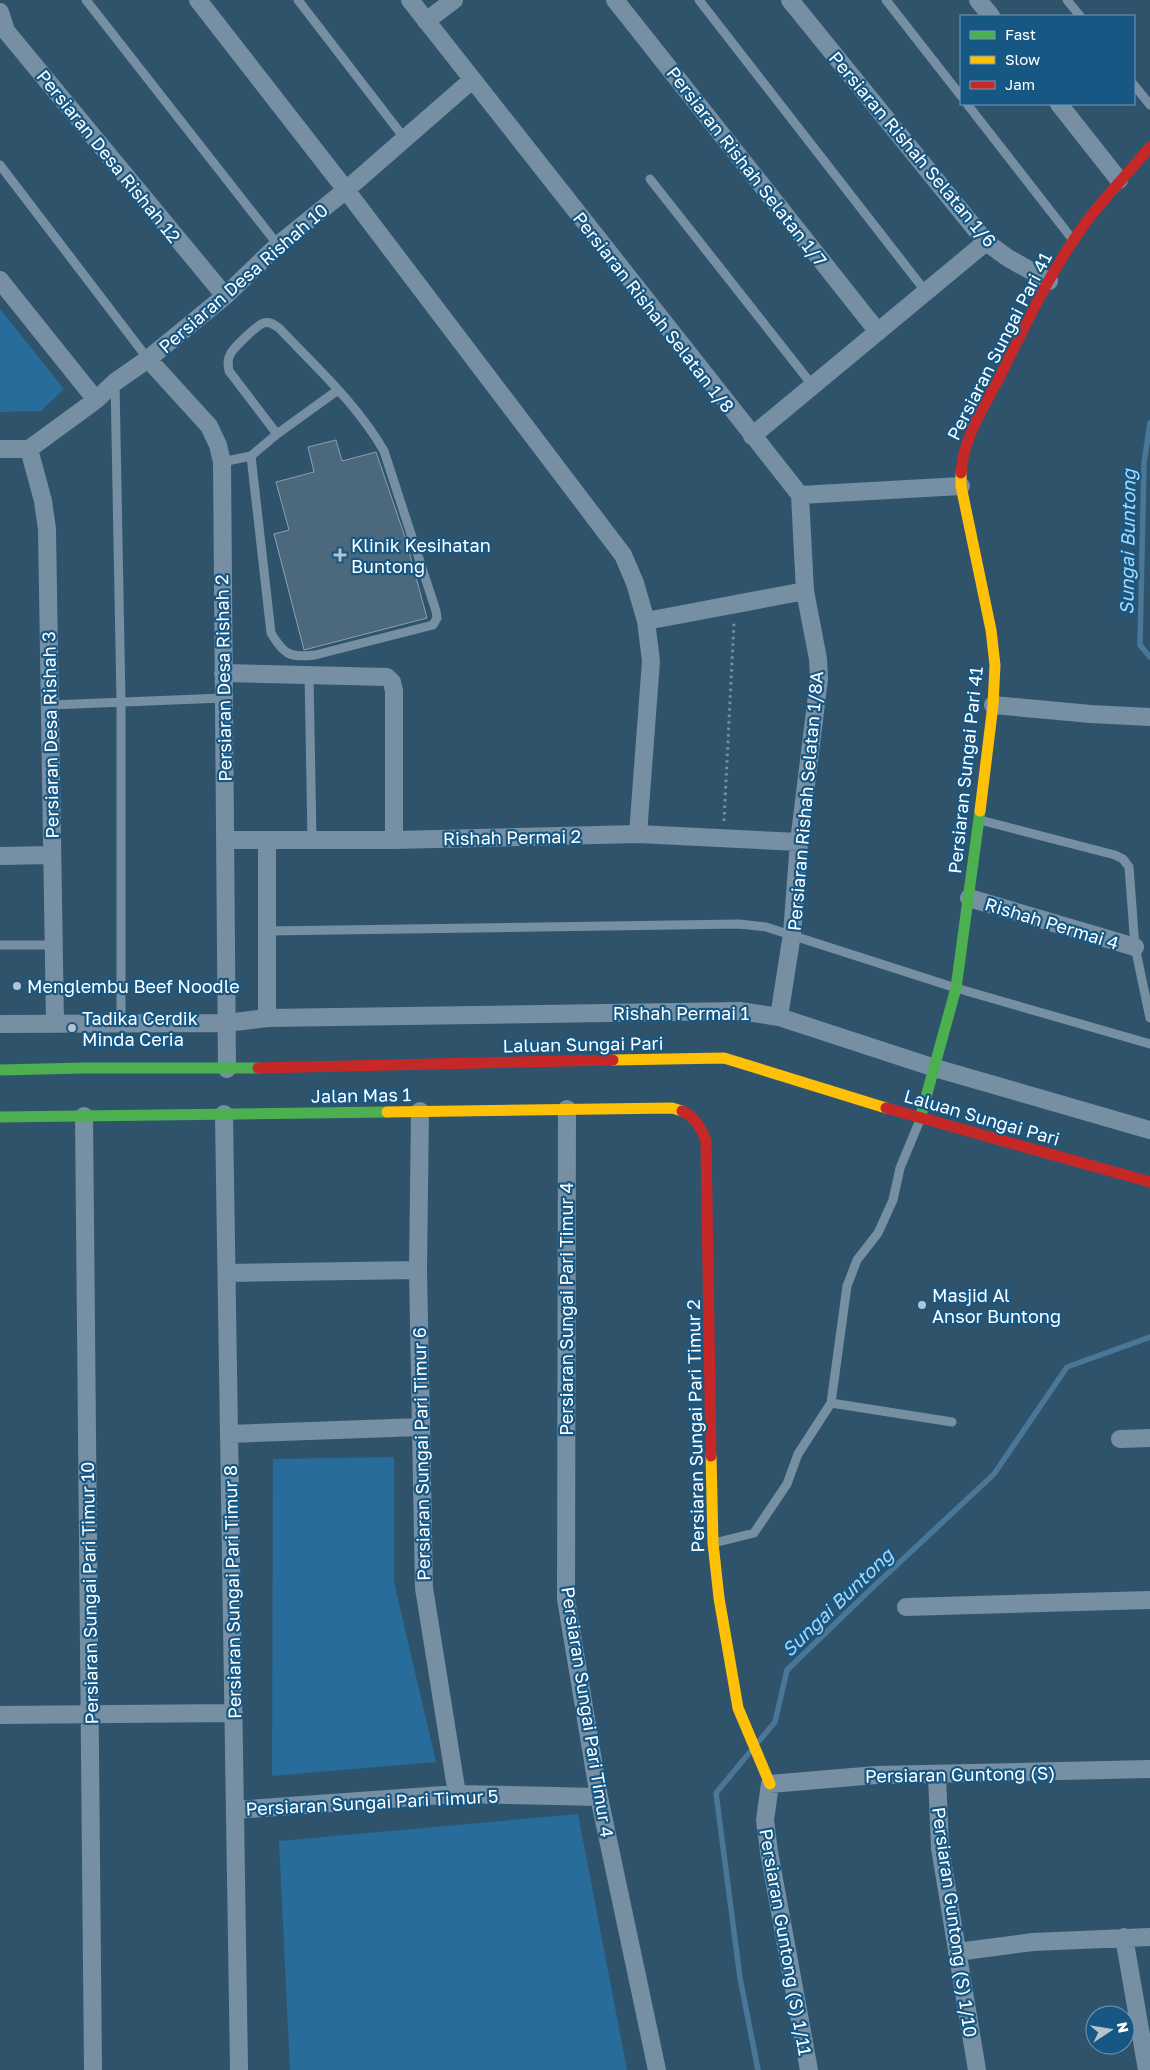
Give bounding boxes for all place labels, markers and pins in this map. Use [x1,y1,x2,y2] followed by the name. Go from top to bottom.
[351,534,491,577] place label: Klinik Kesihatan Buntong
[333,548,347,562] marker: Klinik Kesihatan Buntong
[27,975,240,997] place label: Menglembu Beef Noodle
[11,980,23,992] marker: Menglembu Beef Noodle
[82,1007,198,1050] place label: Tadika Cerdik Minda Ceria
[66,1022,78,1034] marker: Tadika Cerdik Minda Ceria
[932,1284,1061,1327] place label: Masjid Al Ansor Buntong
[916,1299,928,1311] marker: Masjid Al Ansor Buntong

